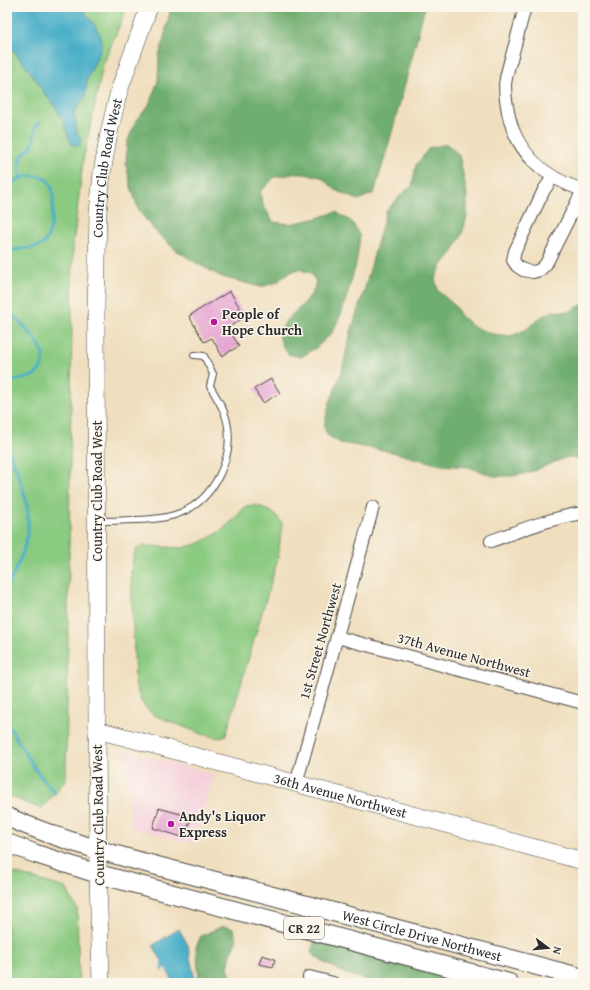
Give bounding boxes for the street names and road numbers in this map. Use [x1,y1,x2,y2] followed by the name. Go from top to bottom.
[87,96,127,238] street label: Country Club Road West
[87,420,107,562] street label: Country Club Road West
[294,580,346,702] street label: 1st Street Northwest
[395,628,533,682] street label: 37th Avenue Northwest
[87,744,109,886] street label: Country Club Road West
[271,768,409,823] street label: 36th Avenue Northwest
[340,905,504,966] street label: West Circle Drive Northwest
[284,917,324,939] road number: CR 22

